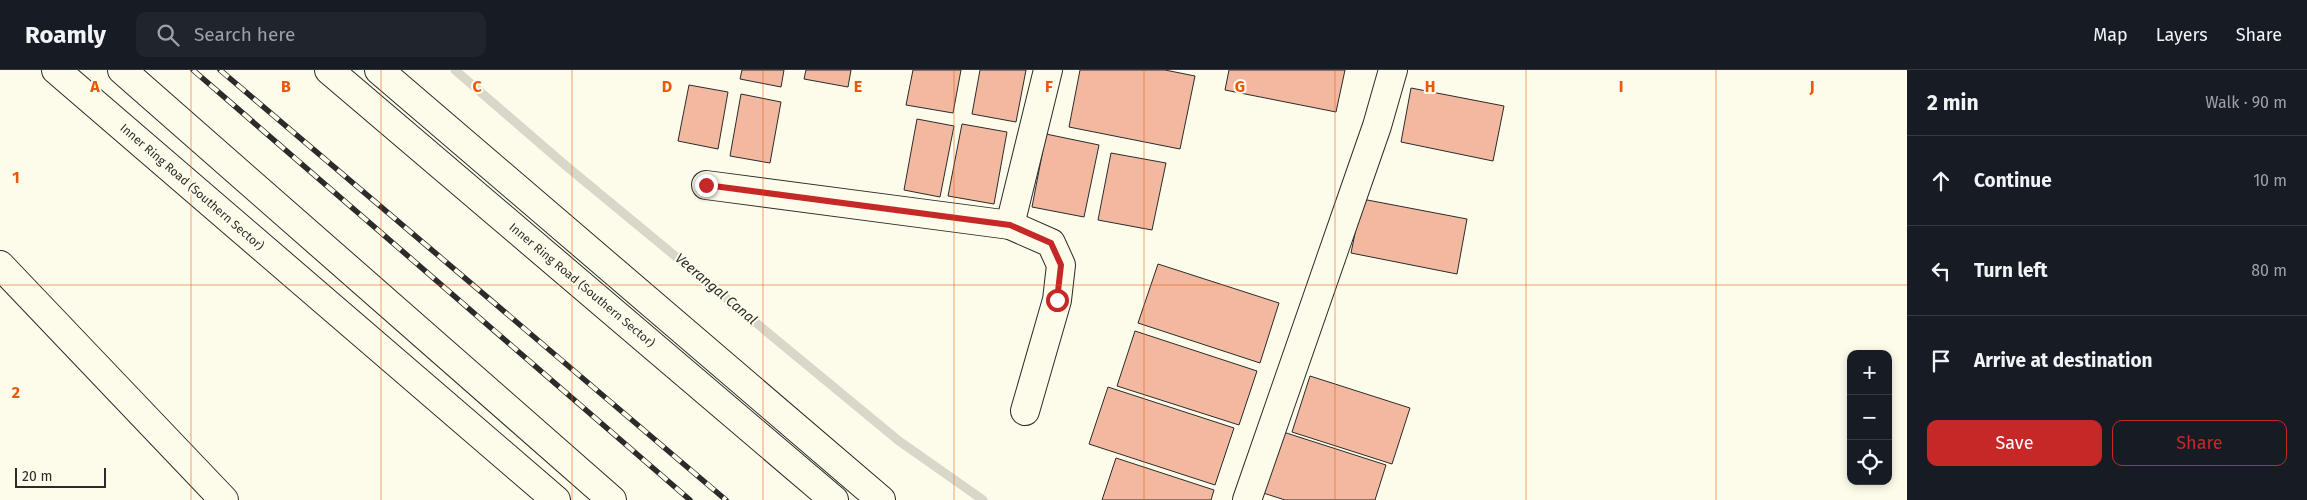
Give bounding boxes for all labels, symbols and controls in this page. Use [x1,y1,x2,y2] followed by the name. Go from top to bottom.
[136,12,486,57] search box
[25,21,106,49] text: Roamly
[154,21,182,49] icon: search
[194,23,295,46] text: Search here
[2093,24,2128,46] text: Map
[2156,24,2208,46] text: Layers
[2236,24,2282,46] text: Share
[89,77,100,96] text: A
[281,77,291,96] text: B
[472,77,482,96] text: C
[662,77,672,96] text: D
[854,77,862,96] text: E
[1045,77,1053,96] text: F
[1235,77,1245,96] text: G
[1425,77,1435,96] text: H
[1619,77,1623,96] text: I
[1808,77,1815,96] text: J
[1927,90,1979,116] text: 2 min
[2205,93,2287,112] text: Walk · 90 m
[117,121,267,253] street label: Inner Ring Road (Southern Sector)
[1927,167,1955,195] icon: ahead
[12,168,20,187] text: 1
[1974,169,2052,192] text: Continue
[2253,171,2287,190] text: 10 m
[695,174,718,197] route end
[506,220,658,350] street label: Inner Ring Road (Southern Sector)
[671,250,761,328] water label: Veerangal Canal
[1927,257,1955,285] icon: left
[1974,259,2048,282] text: Turn left
[2251,261,2287,280] text: 80 m
[1046,289,1069,312] route start
[1927,347,1955,375] icon: arrive
[1974,349,2153,372] text: Arrive at destination
[1847,350,1892,485] map controls
[1847,350,1892,395] button: +
[12,383,20,402] text: 2
[1847,395,1892,440] button: −
[1927,420,2102,466] button: Save
[2112,420,2287,466] button: Share
[1847,440,1892,485] button: locate
[15,465,106,488] scale bar
[22,468,52,485] text: 20 m

